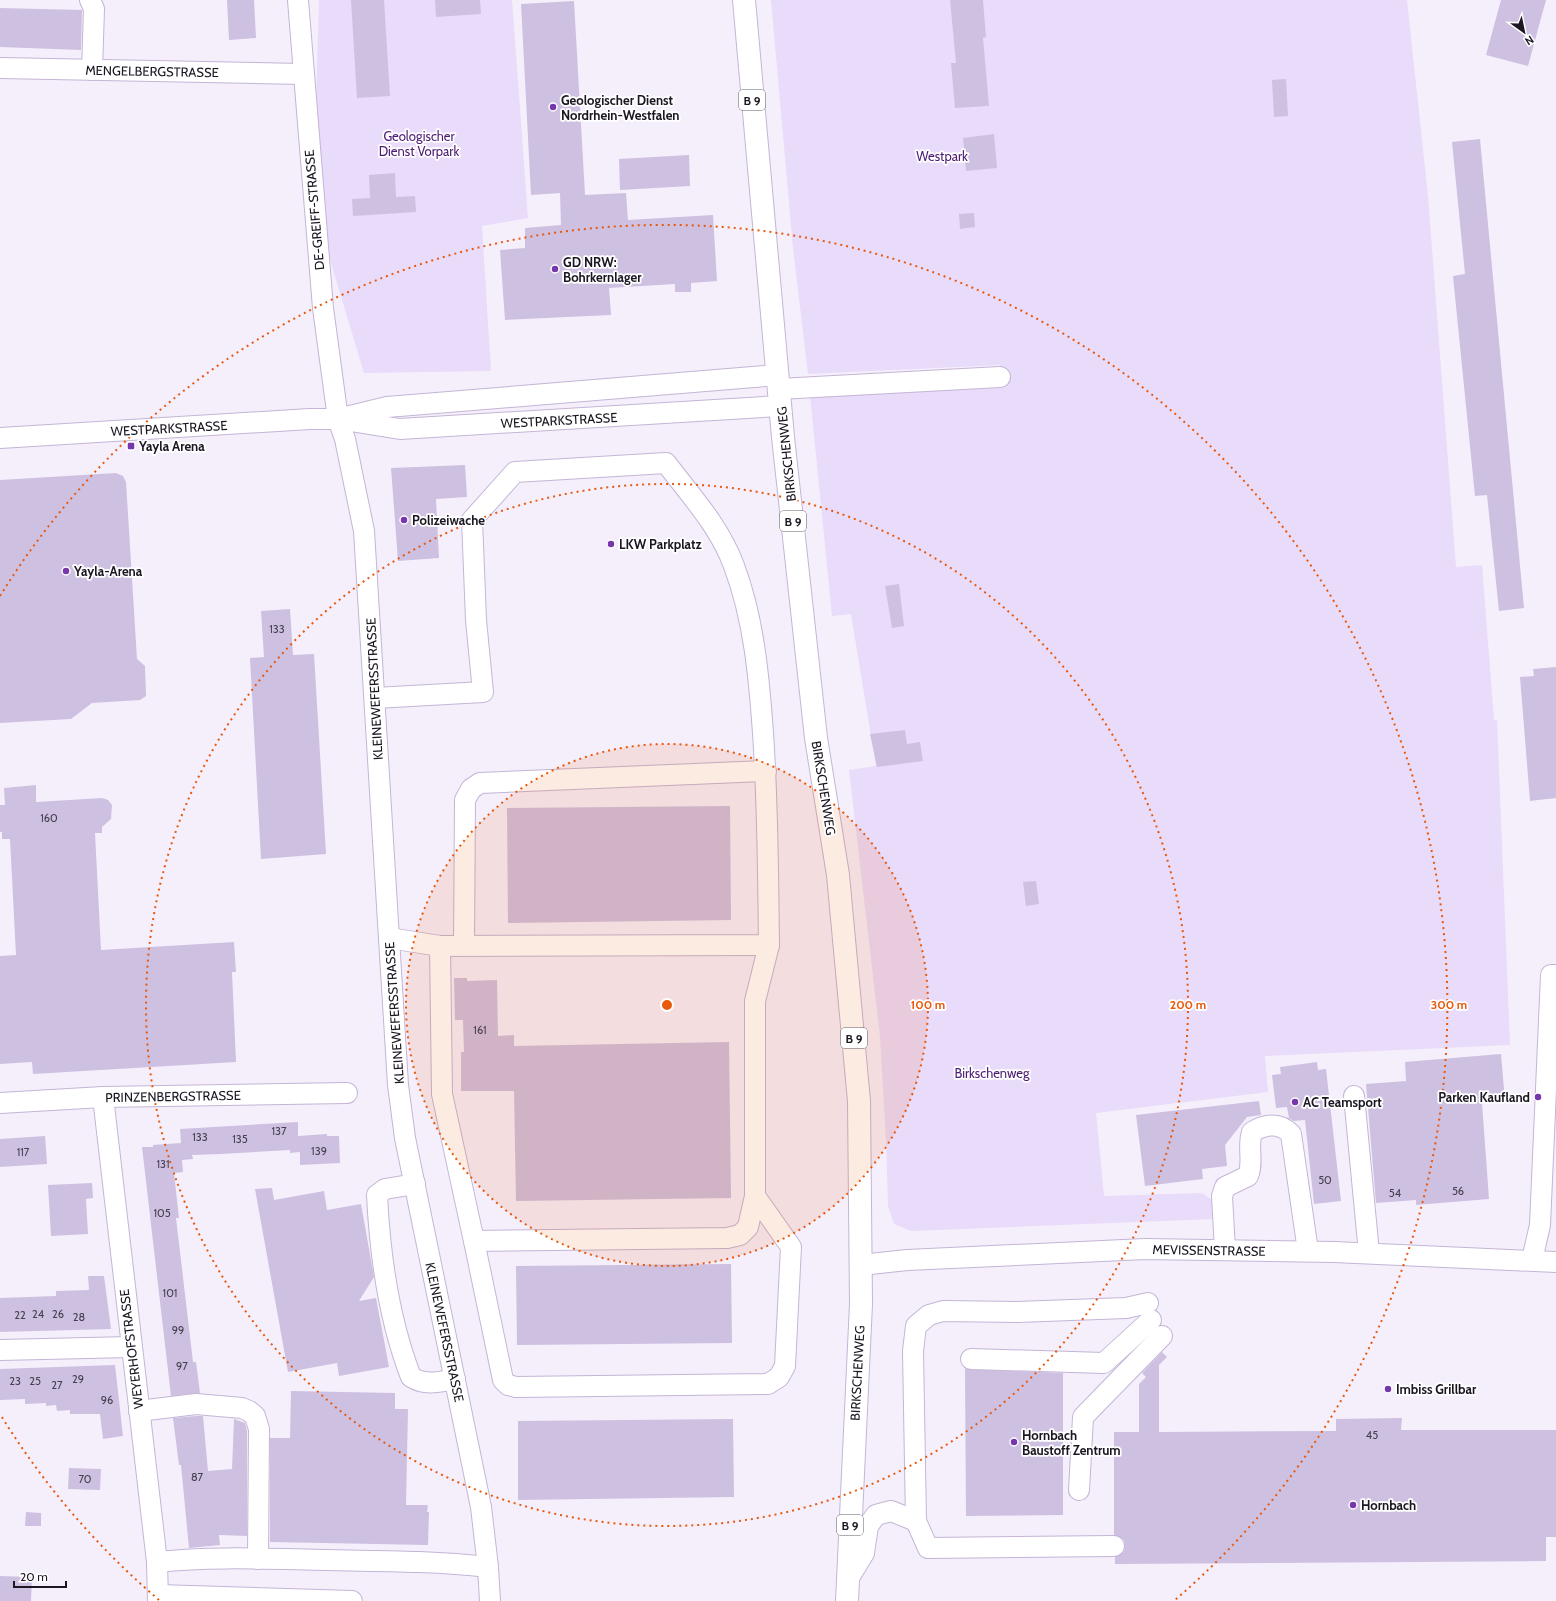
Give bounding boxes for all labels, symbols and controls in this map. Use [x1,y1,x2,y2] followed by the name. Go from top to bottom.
[1504,12,1544,52] north arrow
[1522,32,1537,48] text: N
[85,62,219,80] street label: MENGELBERGSTRASSE
[739,90,765,110] road number: B 9
[561,92,680,123] place label: Geologischer Dienst Nordrhein-Westfalen
[548,102,558,112] marker: Geologischer Dienst Nordrhein-Westfalen
[379,128,459,159] park label: Geologischer Dienst Vorpark
[916,148,968,164] park label: Westpark
[301,149,327,271] street label: DE-GREIFF-STRASSE
[563,254,642,285] place label: GD NRW: Bohrkernlager
[550,264,560,274] marker: GD NRW: Bohrkernlager
[773,405,799,502] street label: BIRKSCHENWEG
[500,409,618,431] street label: WESTPARKSTRASSE
[110,417,228,439] street label: WESTPARKSTRASSE
[138,438,205,454] place label: Yayla Arena
[126,441,136,451] marker: Yayla Arena
[780,511,806,531] road number: B 9
[412,512,485,528] place label: Polizeiwache
[399,515,409,525] marker: Polizeiwache
[619,536,702,552] place label: LKW Parkplatz
[606,539,616,549] marker: LKW Parkplatz
[73,563,143,579] place label: Yayla-Arena
[61,566,71,576] marker: Yayla-Arena
[362,617,386,761] street label: KLEINEWEFERSSTRASSE
[269,622,285,636] house number: 133
[809,740,839,837] street label: BIRKSCHENWEG
[40,811,58,825] house number: 160
[381,941,407,1085] street label: KLEINEWEFERSSTRASSE
[911,997,945,1012] text: 100 m
[1170,997,1206,1012] text: 200 m
[1431,997,1467,1012] text: 300 m
[660,998,674,1012] centre of rings
[473,1023,487,1037] house number: 161
[841,1028,867,1048] road number: B 9
[954,1065,1030,1081] park label: Birkschenweg
[105,1087,241,1105] street label: PRINZENBERGSTRASSE
[1438,1089,1530,1105] place label: Parken Kaufland
[1533,1092,1543,1102] marker: Parken Kaufland
[1303,1094,1382,1110] place label: AC Teamsport
[1290,1097,1300,1107] marker: AC Teamsport
[271,1124,287,1138] house number: 137
[192,1130,208,1144] house number: 133
[232,1132,248,1146] house number: 135
[311,1144,327,1158] house number: 139
[17,1145,30,1159] house number: 117
[156,1157,170,1171] house number: 131
[1318,1173,1332,1187] house number: 50
[1452,1184,1464,1198] house number: 56
[1389,1186,1402,1200] house number: 54
[153,1206,171,1220] house number: 105
[1152,1241,1266,1259] street label: MEVISSENSTRASSE
[422,1261,468,1403] street label: KLEINEWEFERSSTRASSE
[163,1286,177,1300] house number: 101
[116,1288,146,1410] street label: WEYERHOFSTRASSE
[32,1307,45,1321] house number: 24
[52,1307,64,1321] house number: 26
[14,1308,26,1322] house number: 22
[73,1310,85,1324] house number: 28
[172,1323,184,1337] house number: 99
[847,1325,867,1421] street label: BIRKSCHENWEG
[176,1359,188,1373] house number: 97
[72,1372,84,1386] house number: 29
[9,1374,21,1388] house number: 23
[29,1374,41,1388] house number: 25
[51,1378,63,1392] house number: 27
[1396,1381,1477,1397] place label: Imbiss Grillbar
[1383,1384,1393,1394] marker: Imbiss Grillbar
[101,1393,113,1407] house number: 96
[1022,1427,1121,1458] place label: Hornbach Baustoff Zentrum
[1366,1428,1378,1442] house number: 45
[1009,1437,1019,1447] marker: Hornbach Baustoff Zentrum
[191,1470,204,1484] house number: 87
[78,1472,92,1486] house number: 70
[1361,1497,1416,1513] place label: Hornbach
[1348,1500,1358,1510] marker: Hornbach
[837,1515,863,1535] road number: B 9
[14,1563,66,1589] scale bar
[20,1569,48,1584] text: 20 m

